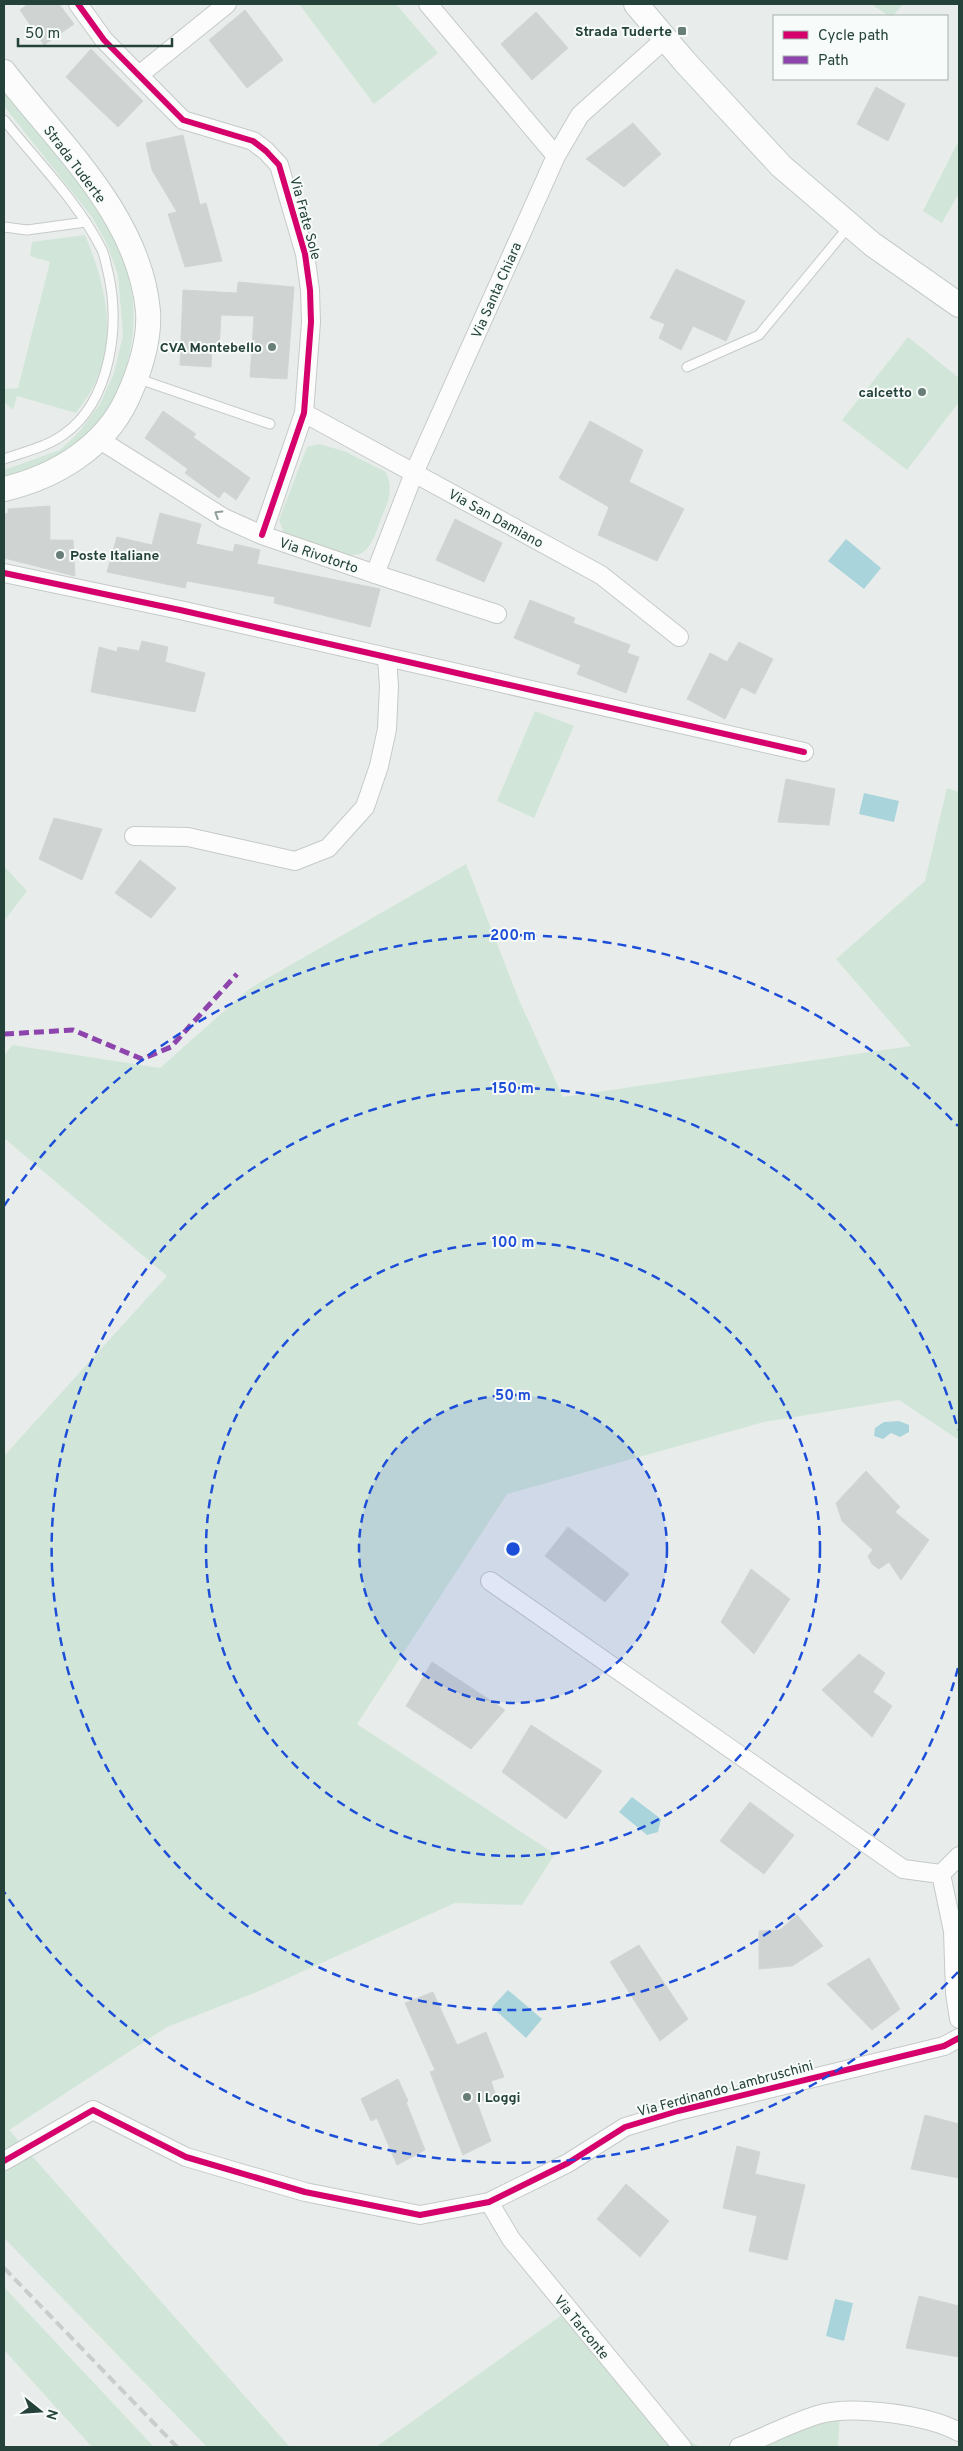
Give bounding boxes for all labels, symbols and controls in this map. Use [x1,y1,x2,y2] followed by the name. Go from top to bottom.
[18,15,171,47] scale bar
[773,15,948,80] legend
[575,24,672,41] place label: Strada Tuderte
[25,25,60,44] text: 50 m
[676,25,688,37] marker: Strada Tuderte
[818,27,889,46] text: Cycle path
[818,52,849,71] text: Path
[39,123,109,207] street label: Strada Tuderte
[285,175,324,262] street label: Via Frate Sole
[469,240,526,341] street label: Via Santa Chiara
[160,340,262,357] place label: CVA Montebello
[266,341,278,353] marker: CVA Montebello
[858,385,912,402] place label: calcetto
[916,386,928,398] marker: calcetto
[445,486,546,553] street label: Via San Damiano
[214,511,223,520] one-way arrow
[277,535,360,578] street label: Via Rivotorto
[70,548,160,565] place label: Poste Italiane
[54,549,66,561] marker: Poste Italiane
[490,927,536,946] text: 200 m
[492,1080,534,1099] text: 150 m
[492,1234,534,1253] text: 100 m
[495,1387,531,1406] text: 50 m
[504,1540,522,1558] centre of rings
[636,2058,815,2121] street label: Via Ferdinando Lambruschini
[477,2090,521,2107] place label: I Loggi
[461,2091,473,2103] marker: I Loggi
[550,2292,612,2364] street label: Via Tarconte
[15,2386,65,2436] north arrow
[41,2407,61,2422] text: N

